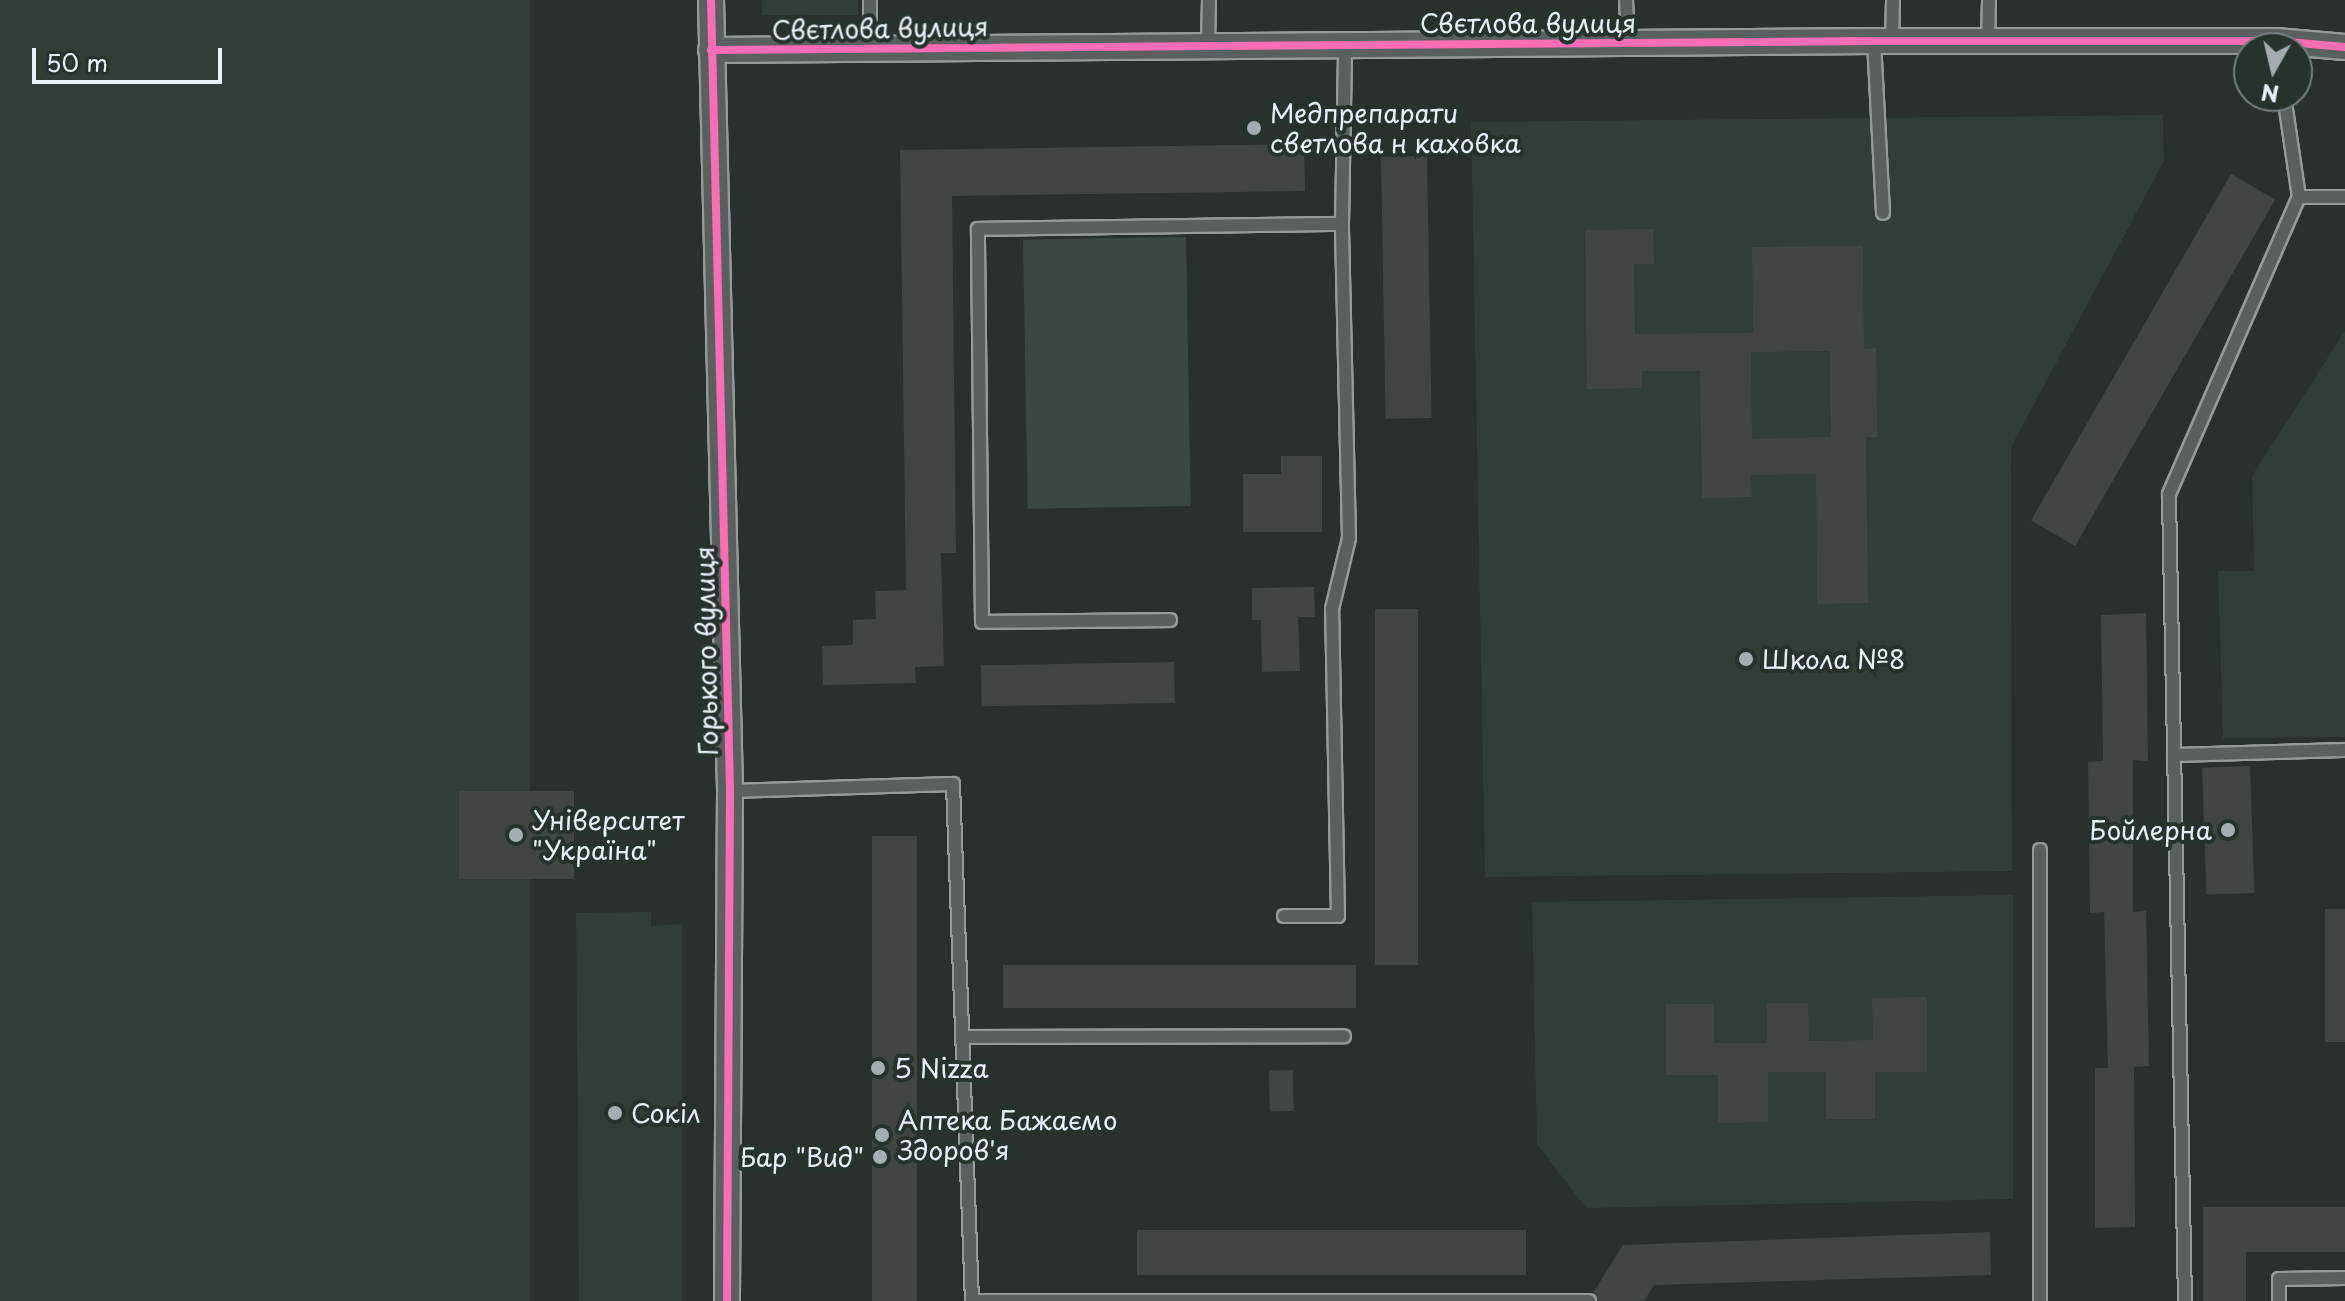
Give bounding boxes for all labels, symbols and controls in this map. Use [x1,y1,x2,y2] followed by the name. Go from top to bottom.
[1419,7,1637,39] street label: Свєтлова вулиця
[771,11,989,45] street label: Свєтлова вулиця
[36,32,226,82] scale bar
[2233,32,2313,112] north arrow
[46,44,108,80] text: 50 m
[2259,77,2281,112] text: N
[1270,97,1523,158] place label: Медпрепарати светлова н каховка
[1245,119,1263,137] marker: Медпрепарати светлова н каховка
[689,546,723,756] street label: Горького вулиця
[1762,643,1906,675] place label: Школа №8
[1737,650,1755,668] marker: Школа №8
[532,804,685,866] place label: Університет "Україна"
[2090,814,2212,846] place label: Бойлерна
[2219,821,2237,839] marker: Бойлерна
[507,826,525,844] marker: Університет "Україна"
[894,1052,988,1084] place label: 5 Nizza
[869,1059,887,1077] marker: 5 Nizza
[631,1097,701,1129] place label: Сокіл
[606,1104,624,1122] marker: Сокіл
[898,1104,1118,1166] place label: Аптека Бажаємо Здоров'я
[873,1126,891,1144] marker: Аптека Бажаємо Здоров'я
[738,1141,864,1173] place label: Бар "Вид"
[871,1148,889,1166] marker: Бар "Вид"

